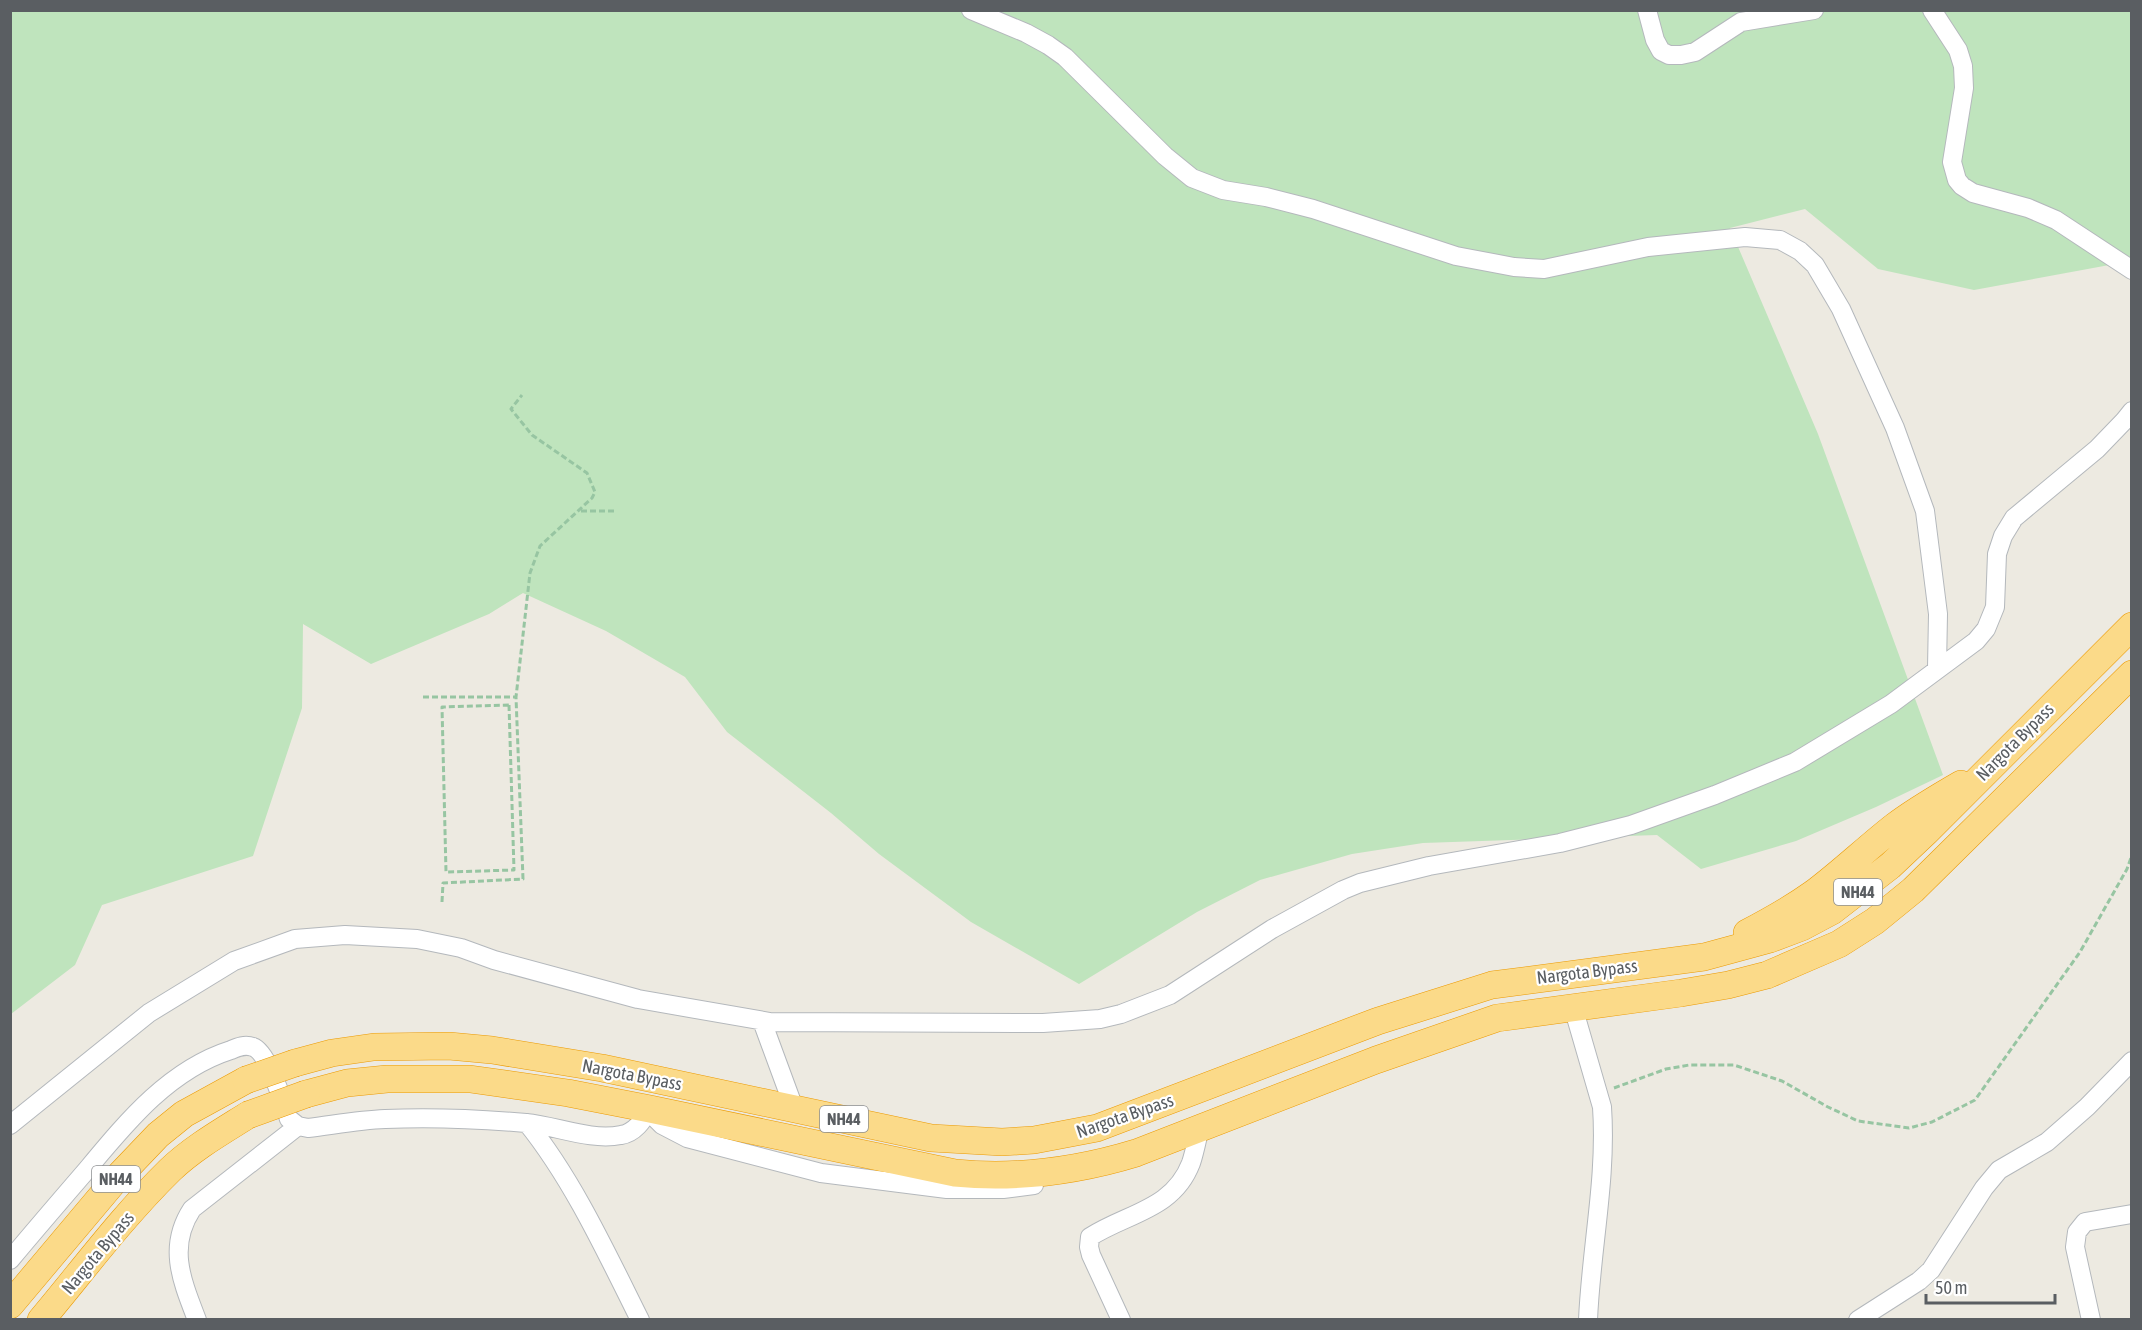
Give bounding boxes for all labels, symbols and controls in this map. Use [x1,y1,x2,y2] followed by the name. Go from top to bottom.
[1971,698,2058,785] street label: Nargota Bypass
[1834,879,1882,905] road number: NH44
[1535,955,1638,988] street label: Nargota Bypass
[580,1055,684,1094] street label: Nargota Bypass
[1074,1089,1176,1142] street label: Nargota Bypass
[820,1106,868,1132] road number: NH44
[92,1166,140,1192] road number: NH44
[57,1207,138,1298] street label: Nargota Bypass
[1926,1267,2055,1305] scale bar
[1935,1277,1967,1298] text: 50 m

